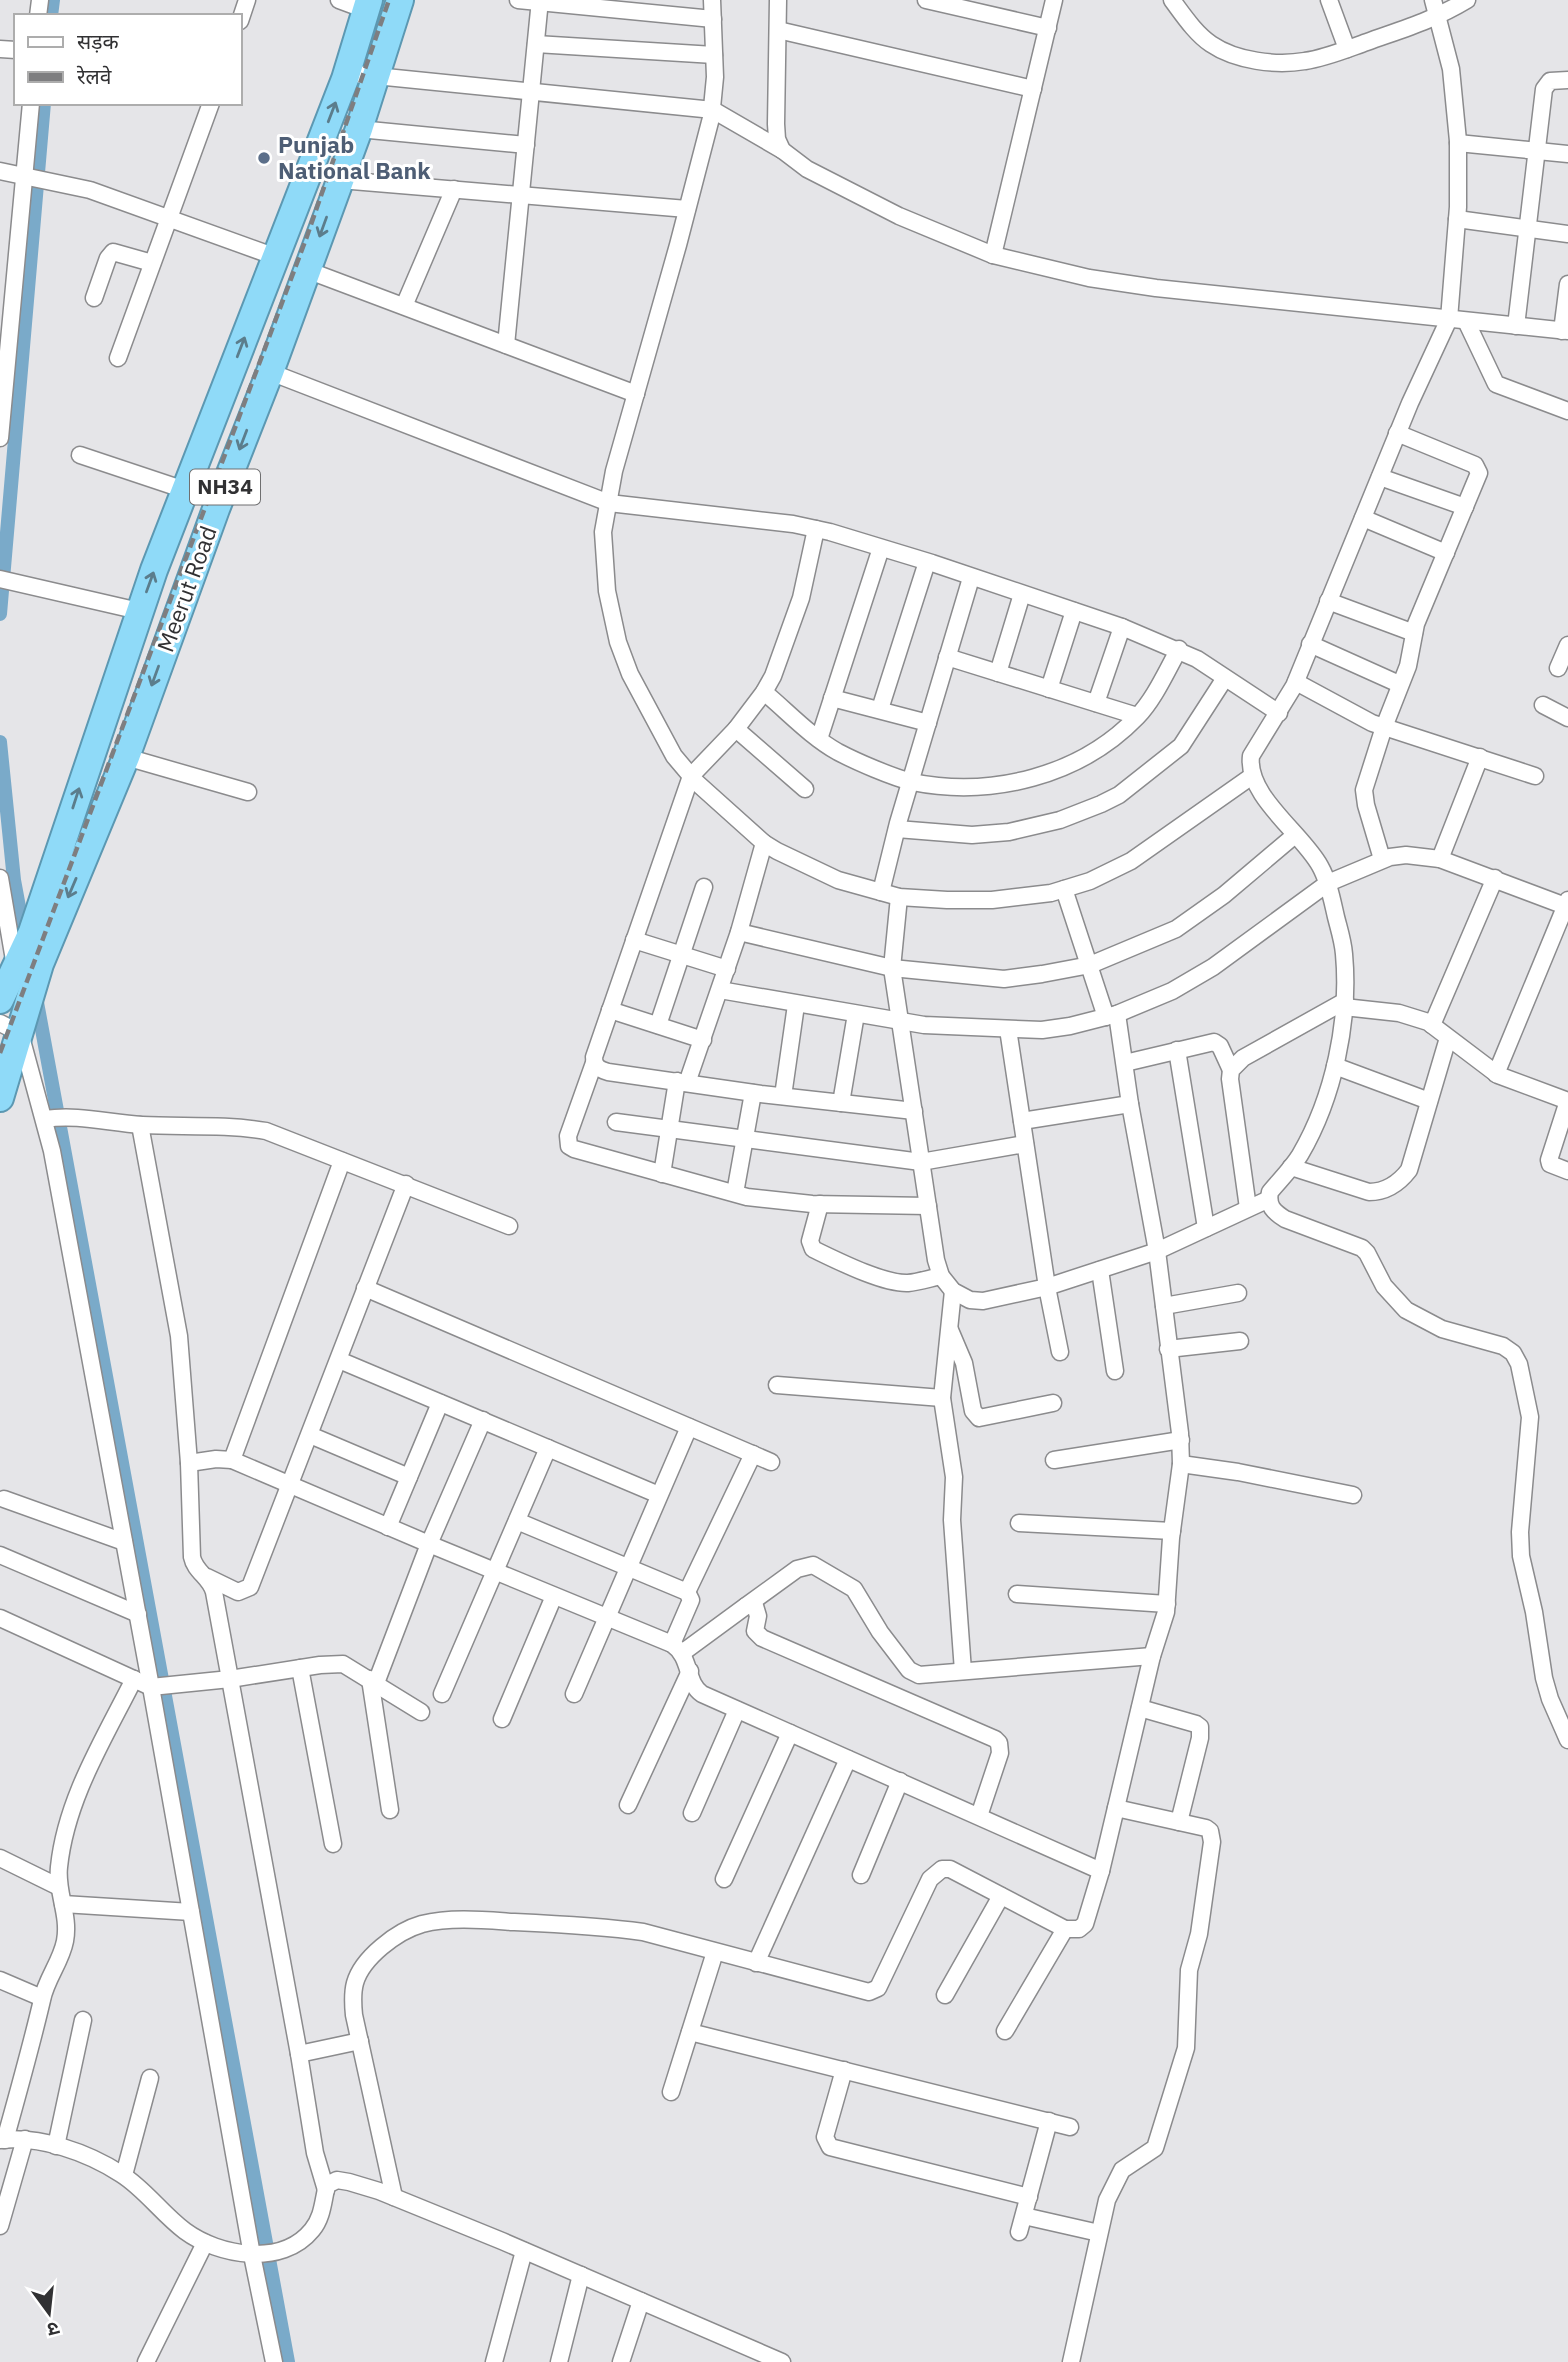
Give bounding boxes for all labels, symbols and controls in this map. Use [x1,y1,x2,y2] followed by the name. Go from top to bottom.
[14,14,242,105] legend
[77,27,119,55] text: सड़क
[76,62,112,90] text: रेलवे
[326,102,339,124] one-way arrow
[278,129,431,185] place label: Punjab National Bank
[256,150,272,166] marker: Punjab National Bank
[316,215,328,237] one-way arrow
[235,337,248,359] one-way arrow
[236,428,249,450] one-way arrow
[190,470,260,504] road number: NH34
[149,522,223,656] street label: Meerut Road
[145,572,157,594] one-way arrow
[148,665,161,687] one-way arrow
[71,787,83,809] one-way arrow
[64,876,77,898] one-way arrow
[14,2278,84,2348] north arrow
[44,2316,62,2343] text: उ

